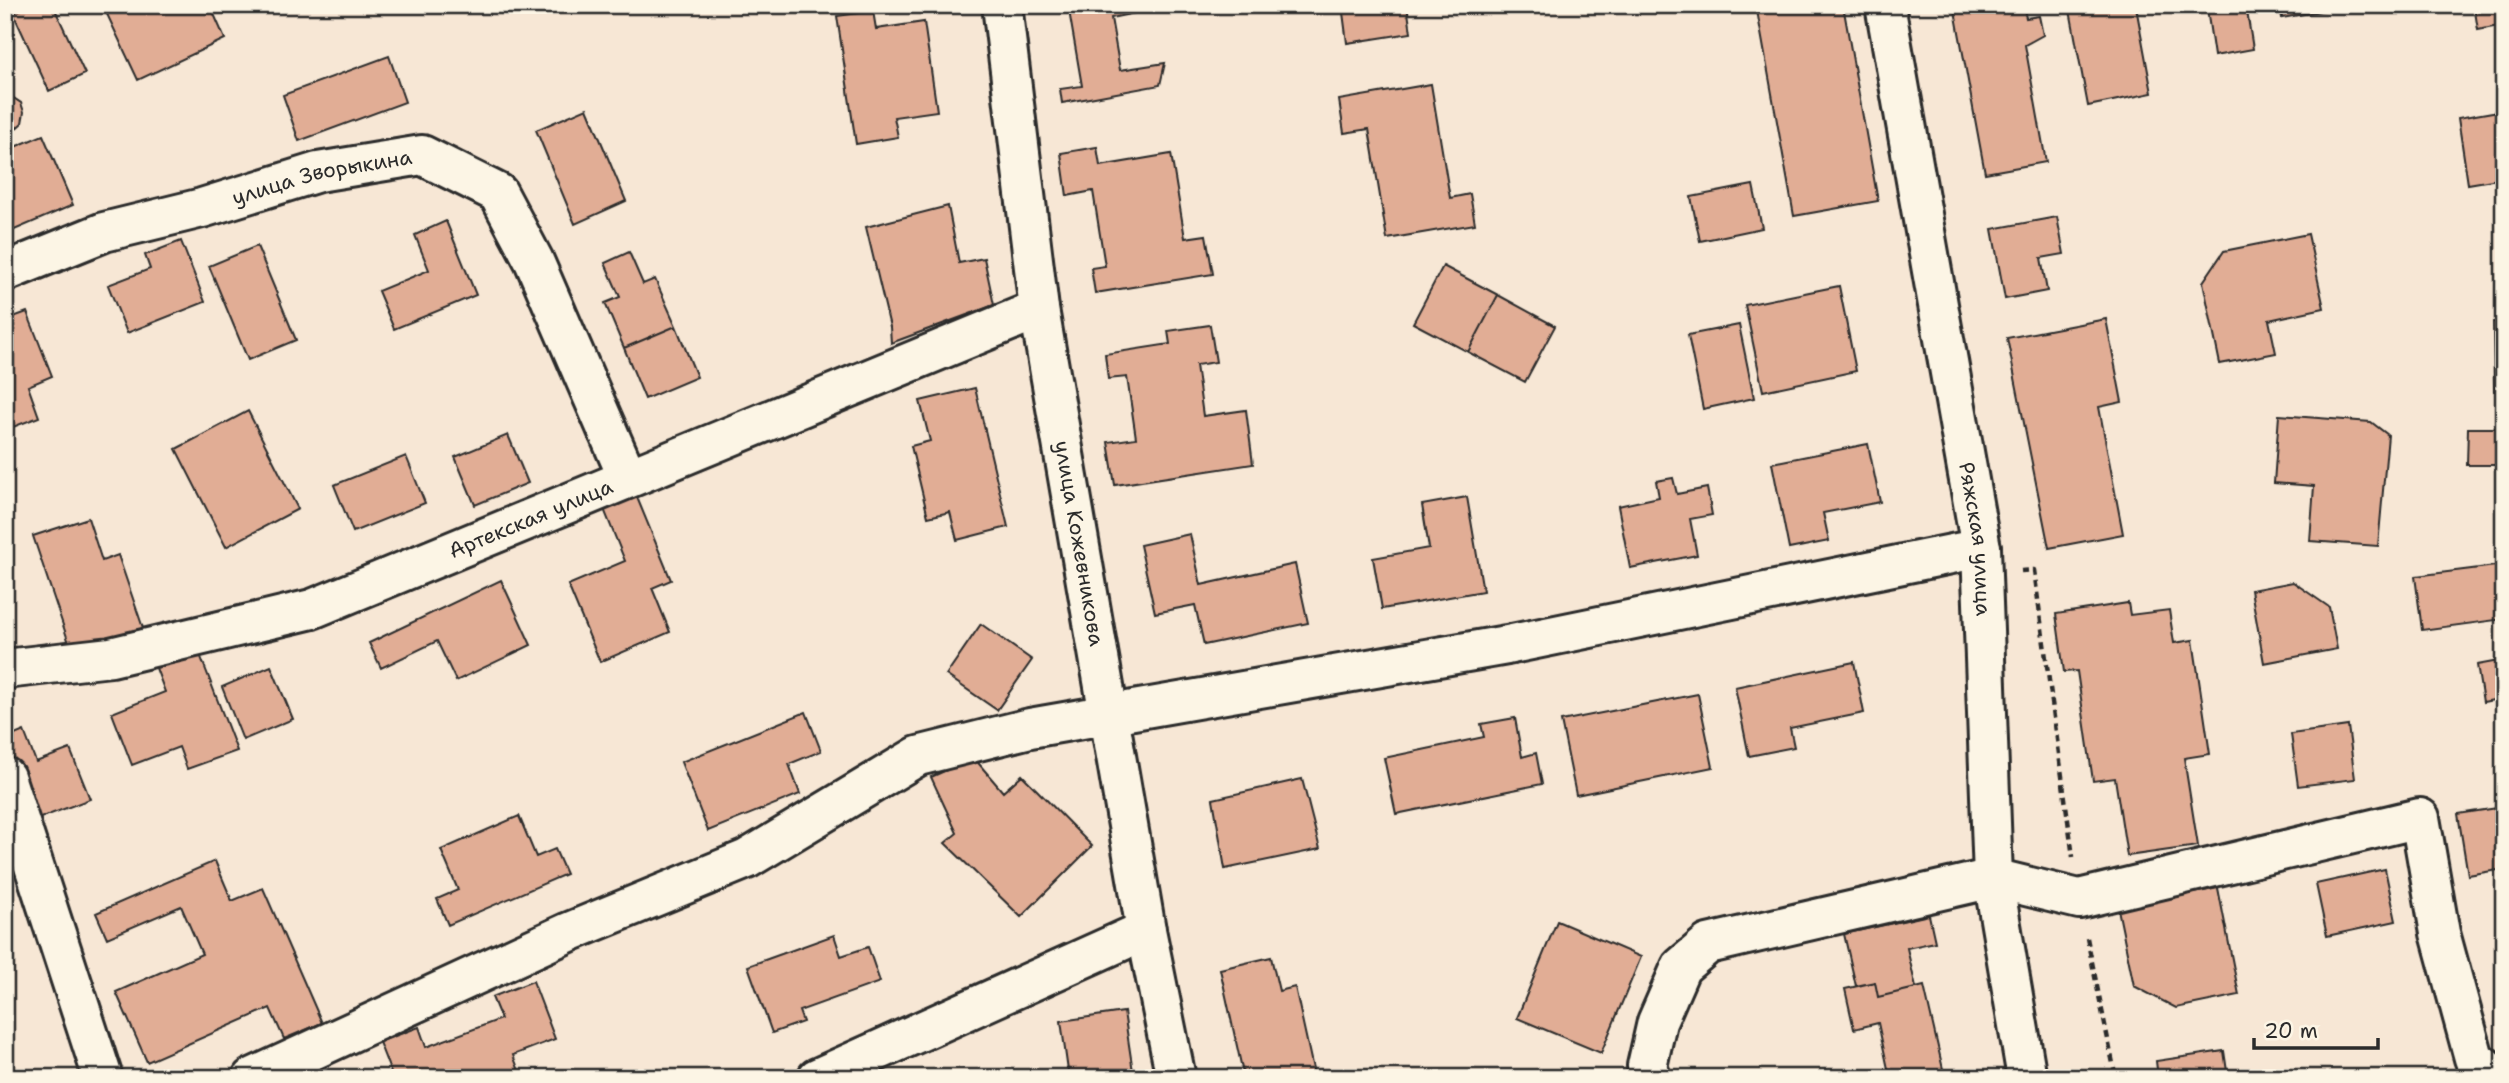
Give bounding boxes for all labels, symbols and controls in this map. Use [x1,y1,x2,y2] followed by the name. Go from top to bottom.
[229,143,414,212] street label: улица Зворыкина
[1048,438,1111,648] street label: улица Кожевникова
[1952,460,1997,617] street label: Ряжская улица
[445,472,617,565] street label: Артекская улица
[2254,1006,2378,1050] scale bar
[2264,1017,2318,1045] text: 20 m

